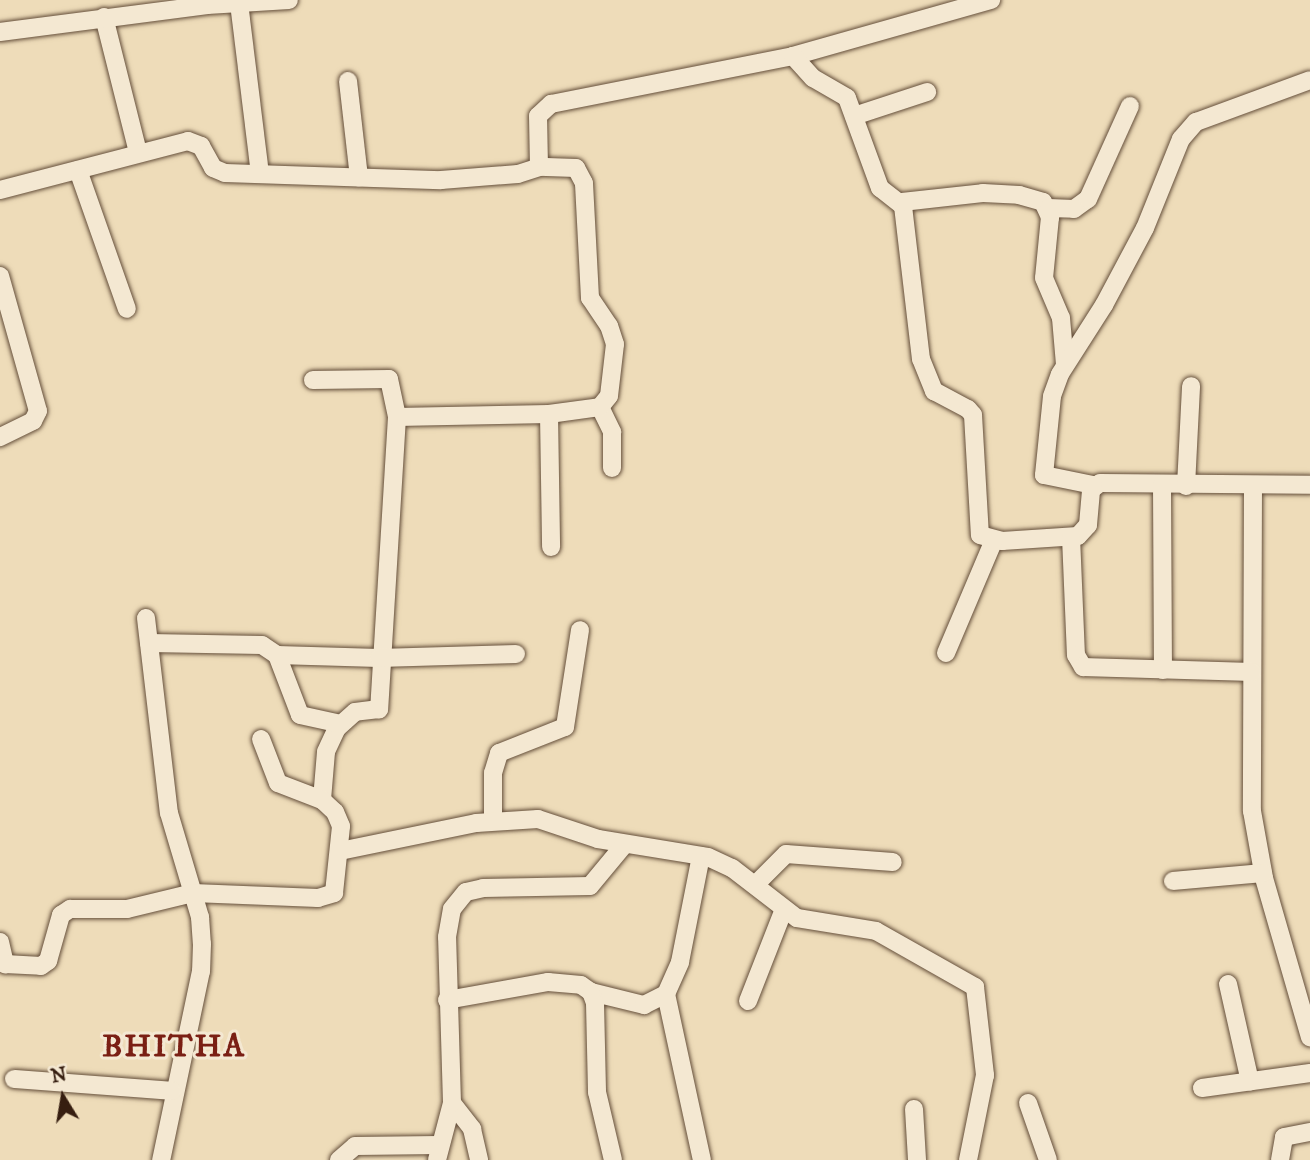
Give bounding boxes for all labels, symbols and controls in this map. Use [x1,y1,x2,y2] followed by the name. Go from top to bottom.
[103,1028,245,1066] district label: BHITHA
[28,1062,98,1132] north arrow
[49,1063,69,1089] text: N

